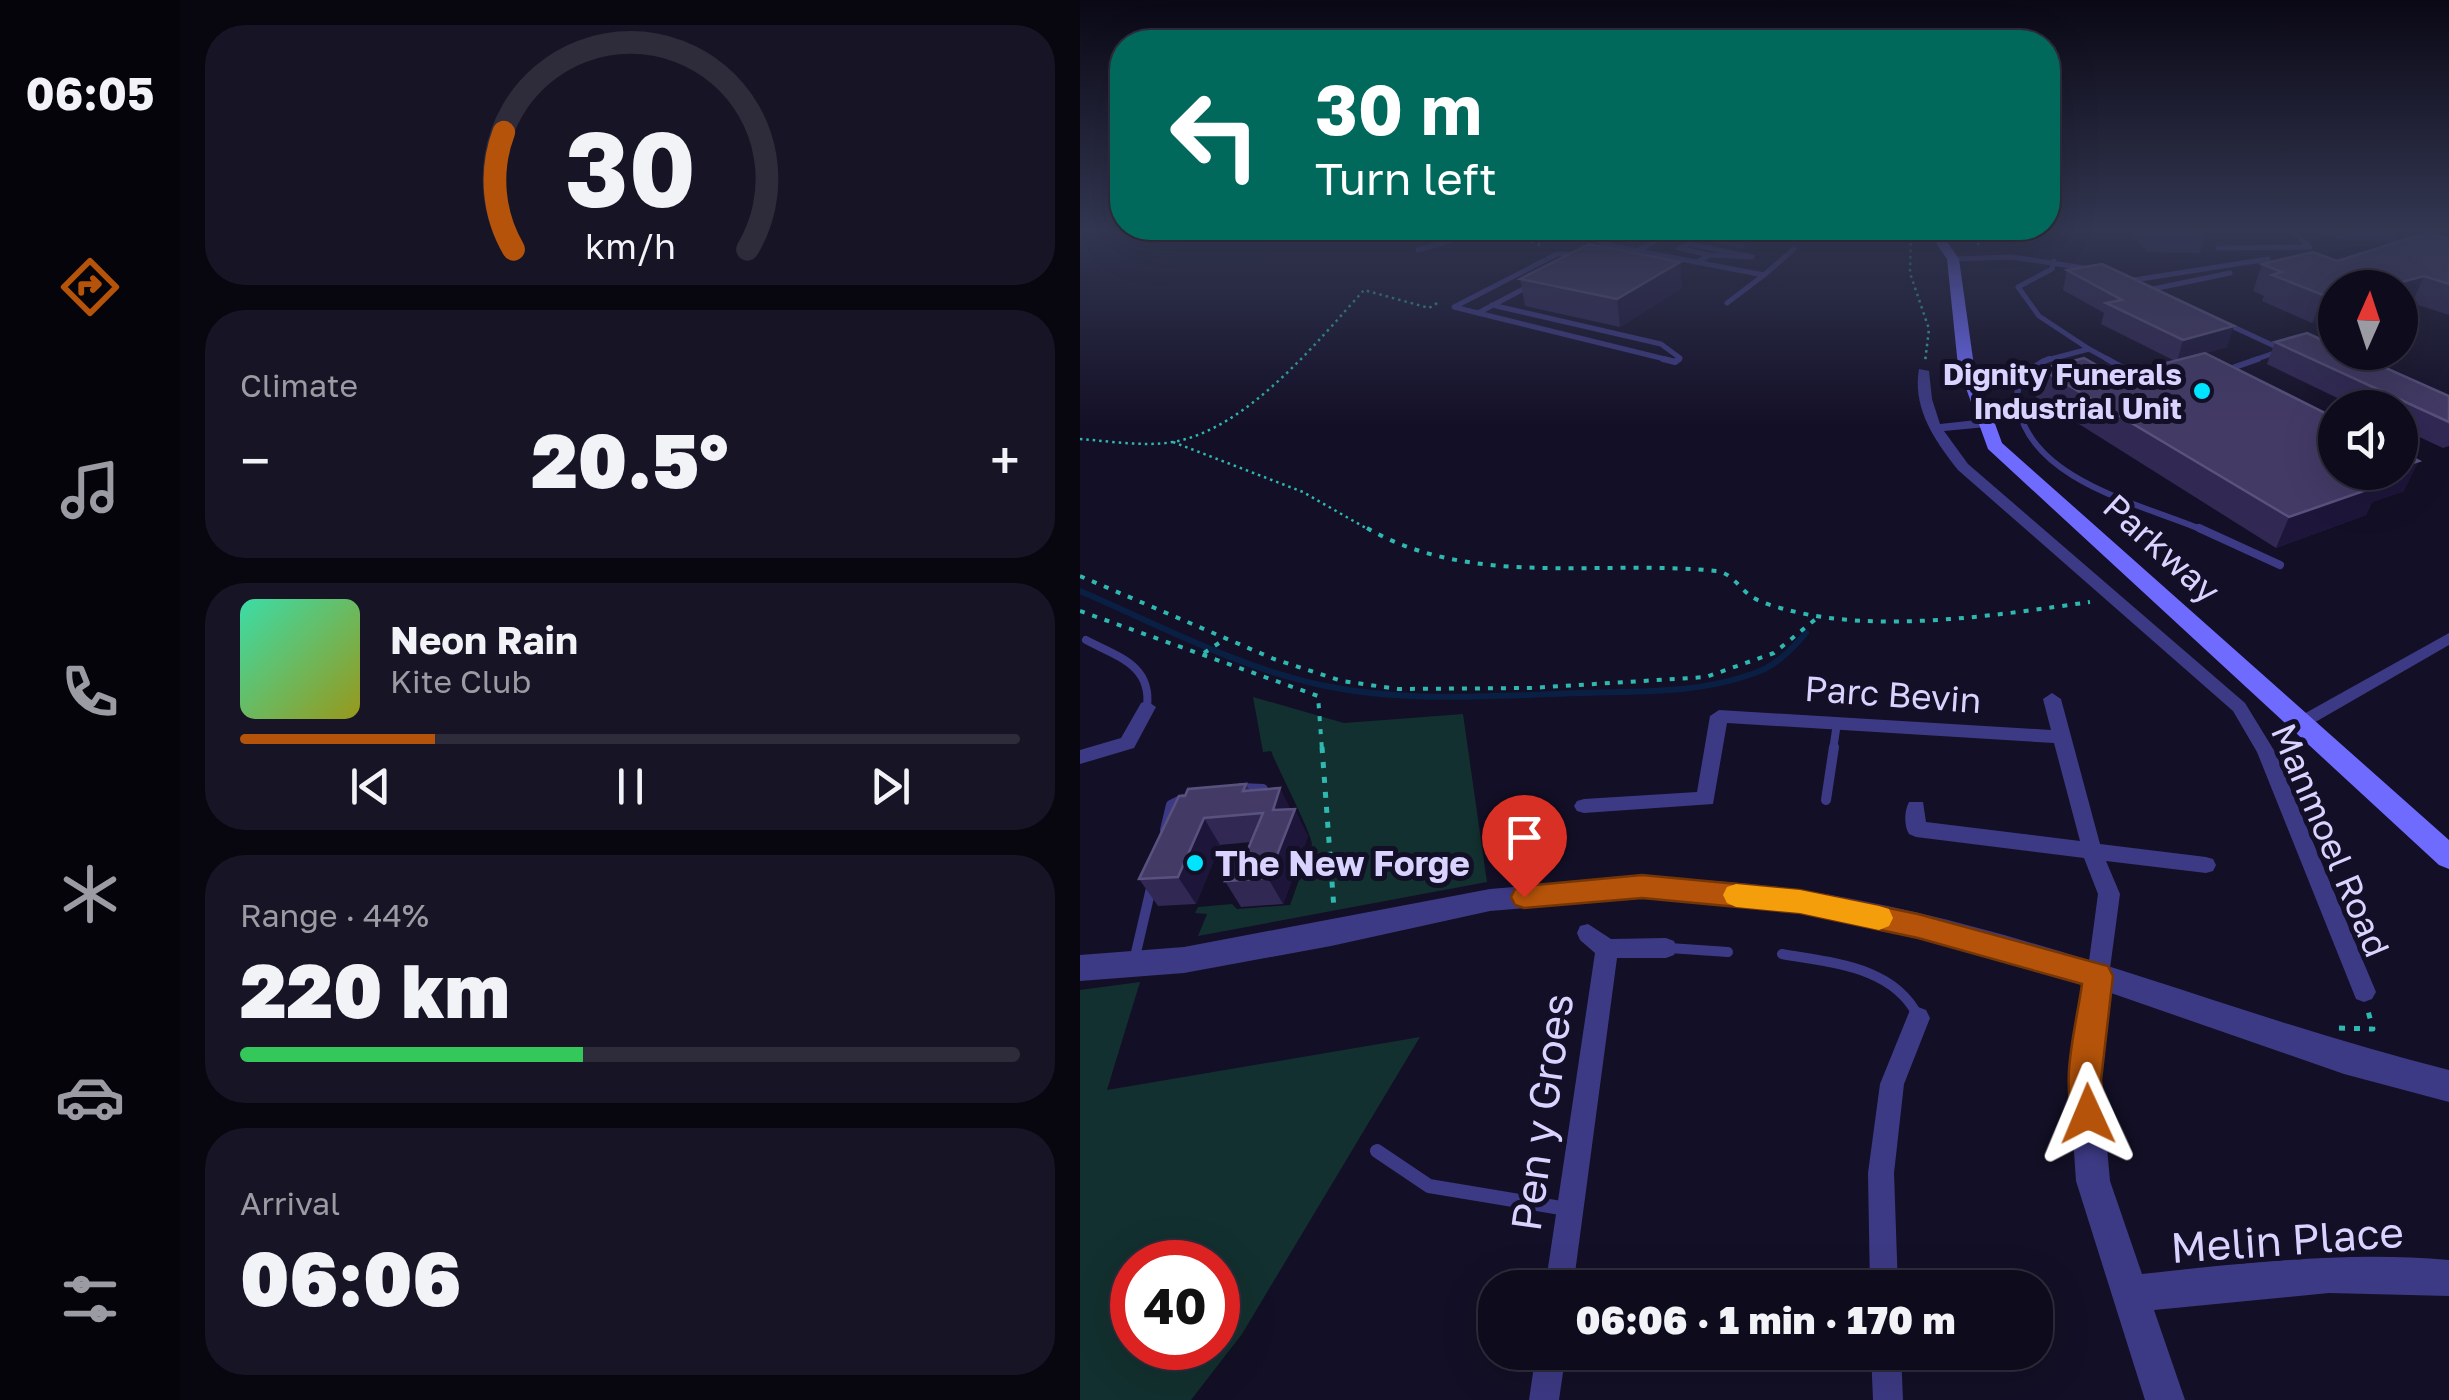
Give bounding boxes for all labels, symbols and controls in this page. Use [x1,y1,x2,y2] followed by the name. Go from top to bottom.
[26,66,154,120] text: 06:05
[1315,66,1482,150] text: 30 m
[1150,70,1280,200] icon: left
[564,105,696,230] text: 30
[1315,151,1497,205] text: Turn left
[585,224,675,267] text: km/h
[55,252,125,322] icon: directions
[2318,270,2418,370] north arrow
[2318,270,2418,490] map controls
[1943,356,2182,426] place label: Dignity Funerals Industrial Unit
[240,366,358,404] text: Climate
[2191,380,2213,402] marker: Dignity Funerals Industrial Unit
[2318,390,2418,490] button: sound
[531,414,729,505] text: 20.5°
[240,427,270,493] text: −
[990,427,1020,493] text: +
[55,455,125,525] icon: music
[2095,485,2229,611] street label: Parkway
[390,617,578,662] text: Neon Rain
[55,657,125,727] icon: phone
[390,662,531,700] text: Kite Club
[1803,667,1983,721] street label: Parc Bevin
[2263,717,2399,963] street label: Manmoel Road
[343,759,398,814] icon: previous
[603,759,658,814] icon: pause
[863,759,918,814] icon: next
[1482,795,1567,898] pin
[1497,810,1552,865] icon: arrive
[1215,842,1470,884] place label: The New Forge
[1184,852,1206,874] marker: The New Forge
[55,859,125,929] icon: climate
[240,896,429,934] text: Range · 44%
[240,944,510,1035] text: 220 km
[1500,990,1582,1234] street label: Pen y Groes
[55,1062,125,1132] icon: car
[2036,1062,2140,1166] position arrow
[240,1184,340,1222] text: Arrival
[2169,1206,2405,1272] street label: Melin Place
[240,1232,461,1323] text: 06:06
[1110,1240,1240,1370] speed limit sign: 40
[55,1264,125,1334] icon: filters
[1575,1297,1956,1342] text: 06:06 · 1 min · 170 m

